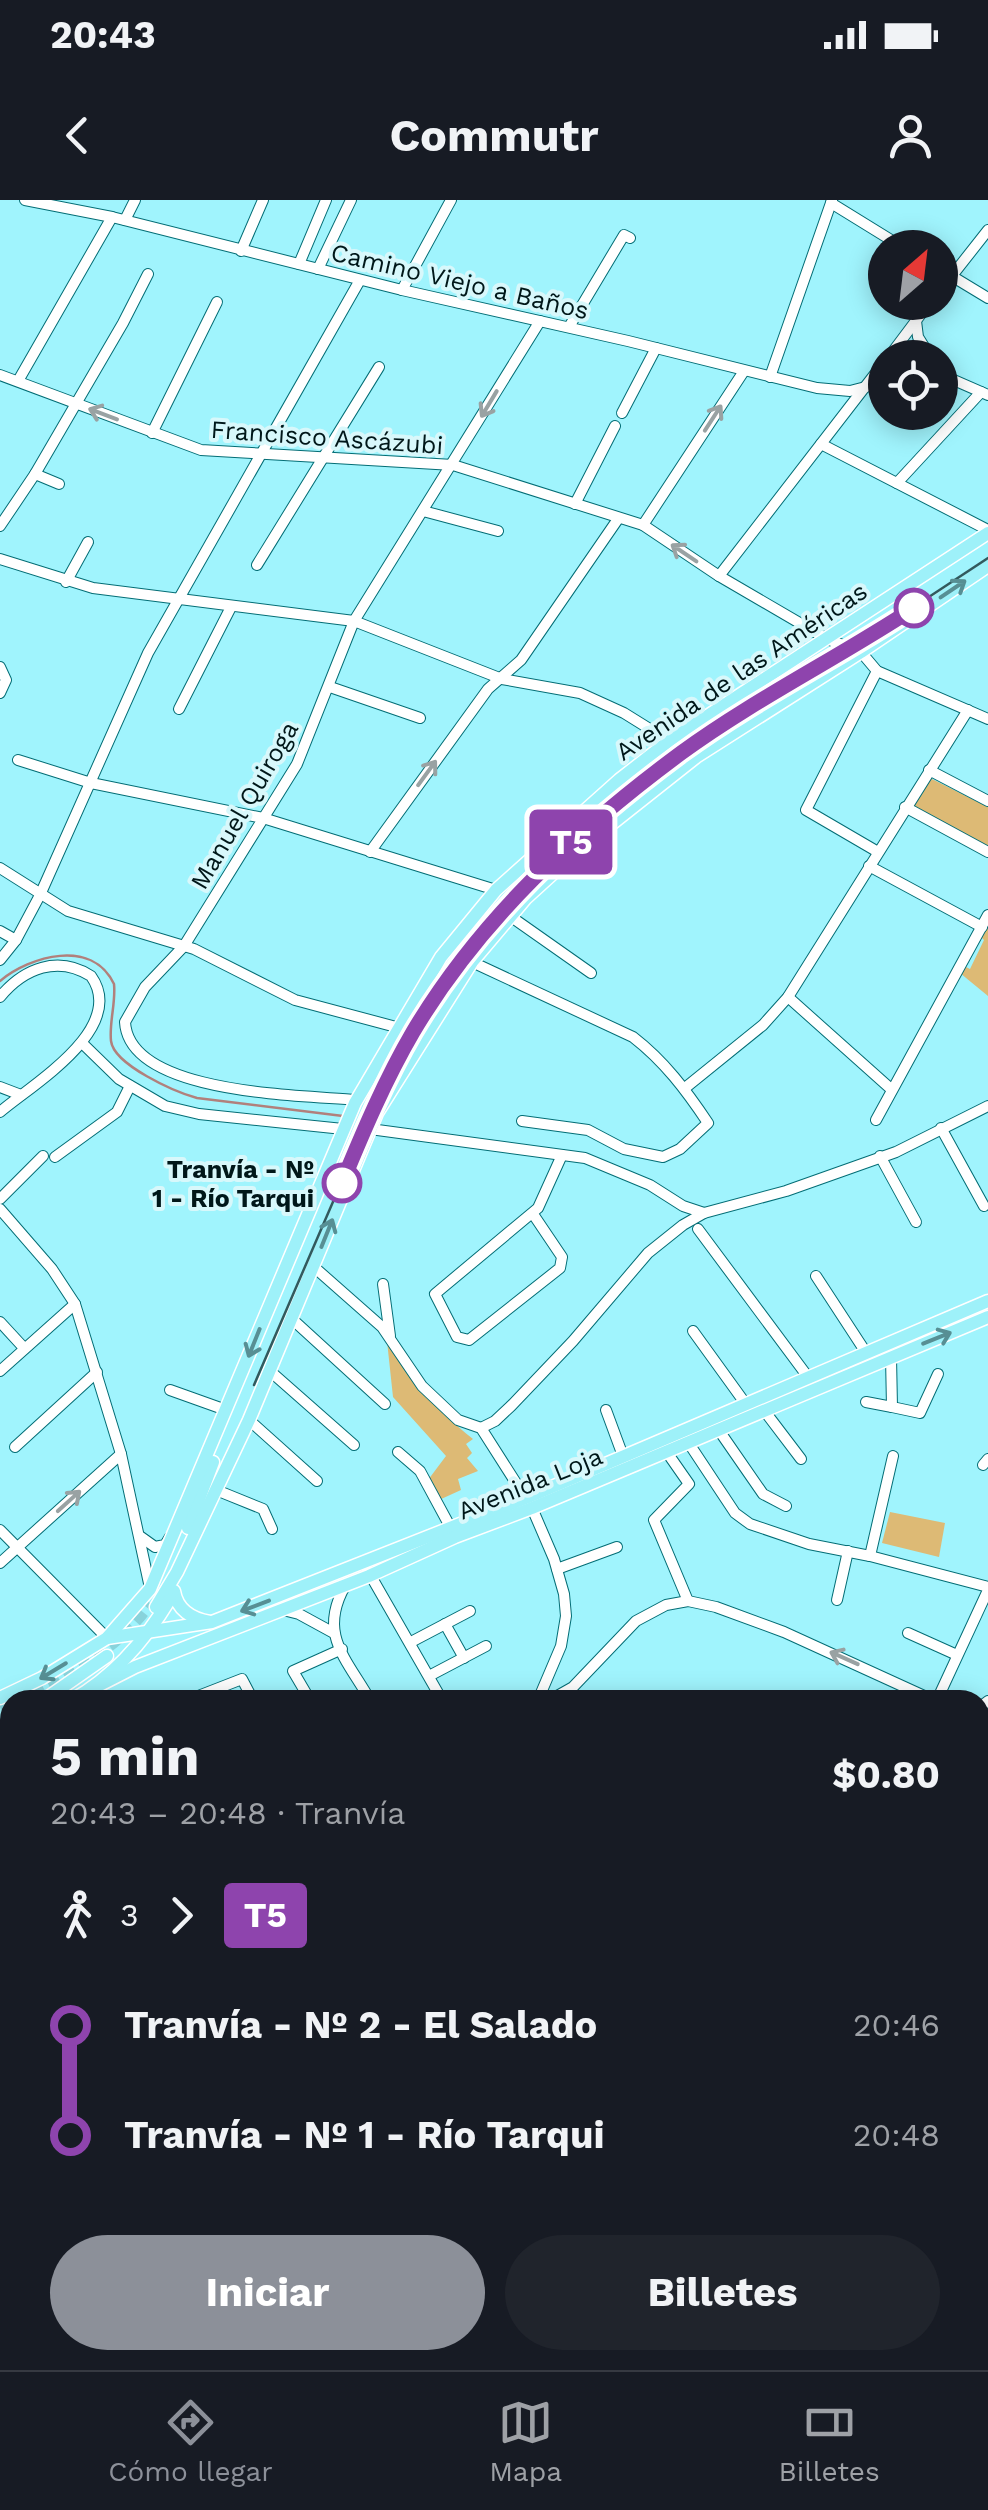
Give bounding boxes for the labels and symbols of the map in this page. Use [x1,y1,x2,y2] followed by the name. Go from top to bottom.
[868,230,958,320] north arrow
[328,238,592,325] street label: Camino Viejo a Baños
[479,389,500,418] one-way arrow
[88,404,119,422] one-way arrow
[702,405,723,433] one-way arrow
[210,415,444,460] street label: Francisco Ascázubi
[671,542,699,563] one-way arrow
[610,576,873,766] street label: Avenida de las Américas
[939,579,967,600] one-way arrow
[895,589,933,627] unlabelled marker
[185,716,304,894] street label: Manuel Quiroga
[416,760,437,788] one-way arrow
[526,810,616,874] line badge: T5
[152,1155,314,1213] place label: Tranvía - Nº 1 - Río Tarqui
[323,1164,361,1202] marker: Tranvía - Nº 1 - Río Tarqui
[319,1218,337,1249] one-way arrow
[243,1327,261,1357] one-way arrow
[922,1327,952,1345] one-way arrow
[454,1441,607,1526] street label: Avenida Loja
[56,1489,81,1512] one-way arrow
[241,1598,272,1616] one-way arrow
[830,1648,860,1667] one-way arrow
[39,1661,68,1681] one-way arrow

